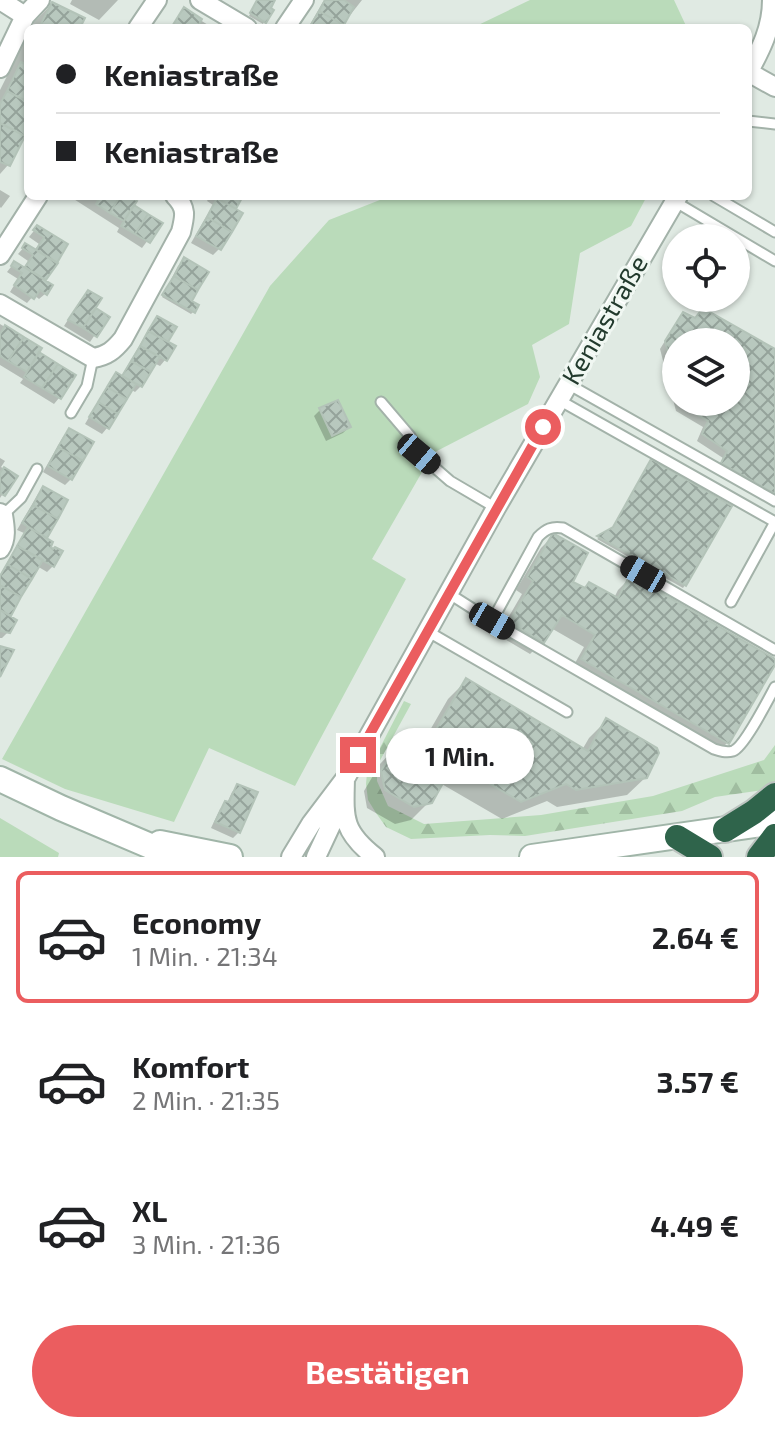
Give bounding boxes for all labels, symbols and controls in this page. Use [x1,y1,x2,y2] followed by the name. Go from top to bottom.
[104,56,279,92] text: Keniastraße
[104,133,279,169] text: Keniastraße
[662,224,750,416] map controls
[662,224,750,312] button: locate
[554,249,653,389] street label: Keniastraße
[662,328,750,416] button: layers
[525,409,561,445] route start
[393,429,445,479] car
[616,552,670,596] car
[465,599,519,643] car
[386,727,534,783] callout: 1 Min.
[340,737,376,773] route end
[425,740,495,771] text: 1 Min.
[36,901,108,973] icon: car
[132,904,261,940] text: Economy
[652,919,739,955] text: 2.64 €
[132,940,278,971] text: 1 Min. · 21:34
[36,1045,108,1117] icon: car
[132,1048,249,1084] text: Komfort
[657,1063,739,1099] text: 3.57 €
[132,1084,280,1115] text: 2 Min. · 21:35
[36,1189,108,1261] icon: car
[132,1192,167,1228] text: XL
[650,1207,739,1243] text: 4.49 €
[132,1228,281,1259] text: 3 Min. · 21:36
[32,1325,743,1417] button: Bestätigen

